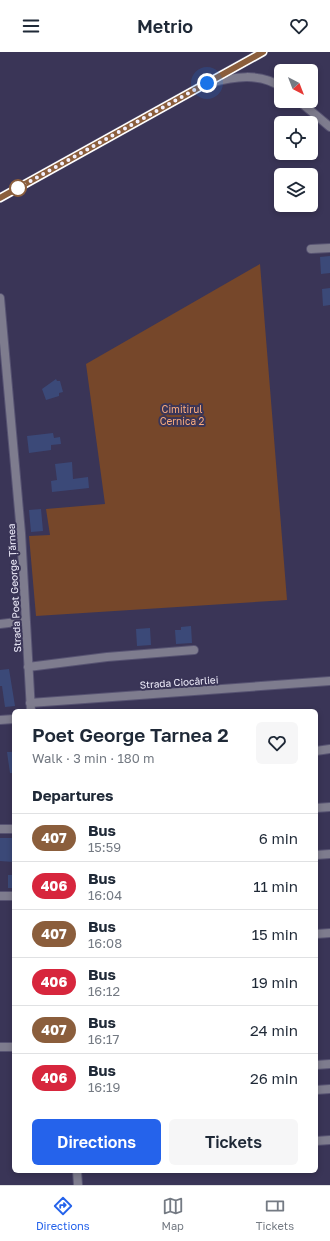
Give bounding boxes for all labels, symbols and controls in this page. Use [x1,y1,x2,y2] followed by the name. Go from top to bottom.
[20,15,42,37] icon: menu
[137,15,193,37] text: Metrio
[288,15,310,37] icon: heart
[274,64,318,108] north arrow
[274,64,318,212] map controls
[197,73,217,93] your location
[274,116,318,160] button: locate
[274,168,318,212] button: layers
[9,179,27,197] unlabelled marker
[160,403,205,427] park label: Cimitirul Cernica 2
[5,523,24,653] street label: Strada Poet George Țărnea
[139,673,219,691] street label: Strada Ciocârliei
[256,722,298,764] button: heart
[32,723,229,746] text: Poet George Tarnea 2
[32,750,155,766] text: Walk · 3 min · 180 m
[32,786,113,804] text: Departures
[88,821,116,839] text: Bus
[41,829,67,846] text: 407
[259,829,298,847] text: 6 min
[88,839,121,855] text: 15:59
[88,869,116,887] text: Bus
[41,877,67,894] text: 406
[253,877,298,895] text: 11 min
[88,887,122,903] text: 16:04
[88,917,116,935] text: Bus
[41,925,67,942] text: 407
[252,925,298,943] text: 15 min
[88,935,122,951] text: 16:08
[88,965,116,983] text: Bus
[41,973,67,990] text: 406
[251,973,298,991] text: 19 min
[88,983,120,999] text: 16:12
[88,1013,116,1031] text: Bus
[41,1021,67,1038] text: 407
[250,1021,298,1039] text: 24 min
[88,1031,119,1047] text: 16:17
[88,1061,116,1079] text: Bus
[41,1069,67,1086] text: 406
[250,1069,298,1087] text: 26 min
[88,1079,120,1095] text: 16:19
[32,1119,161,1165] button: Directions
[169,1119,298,1165] button: Tickets
[36,1195,90,1232] tab: Directions
[161,1195,184,1232] tab: Map
[256,1195,294,1232] tab: Tickets

